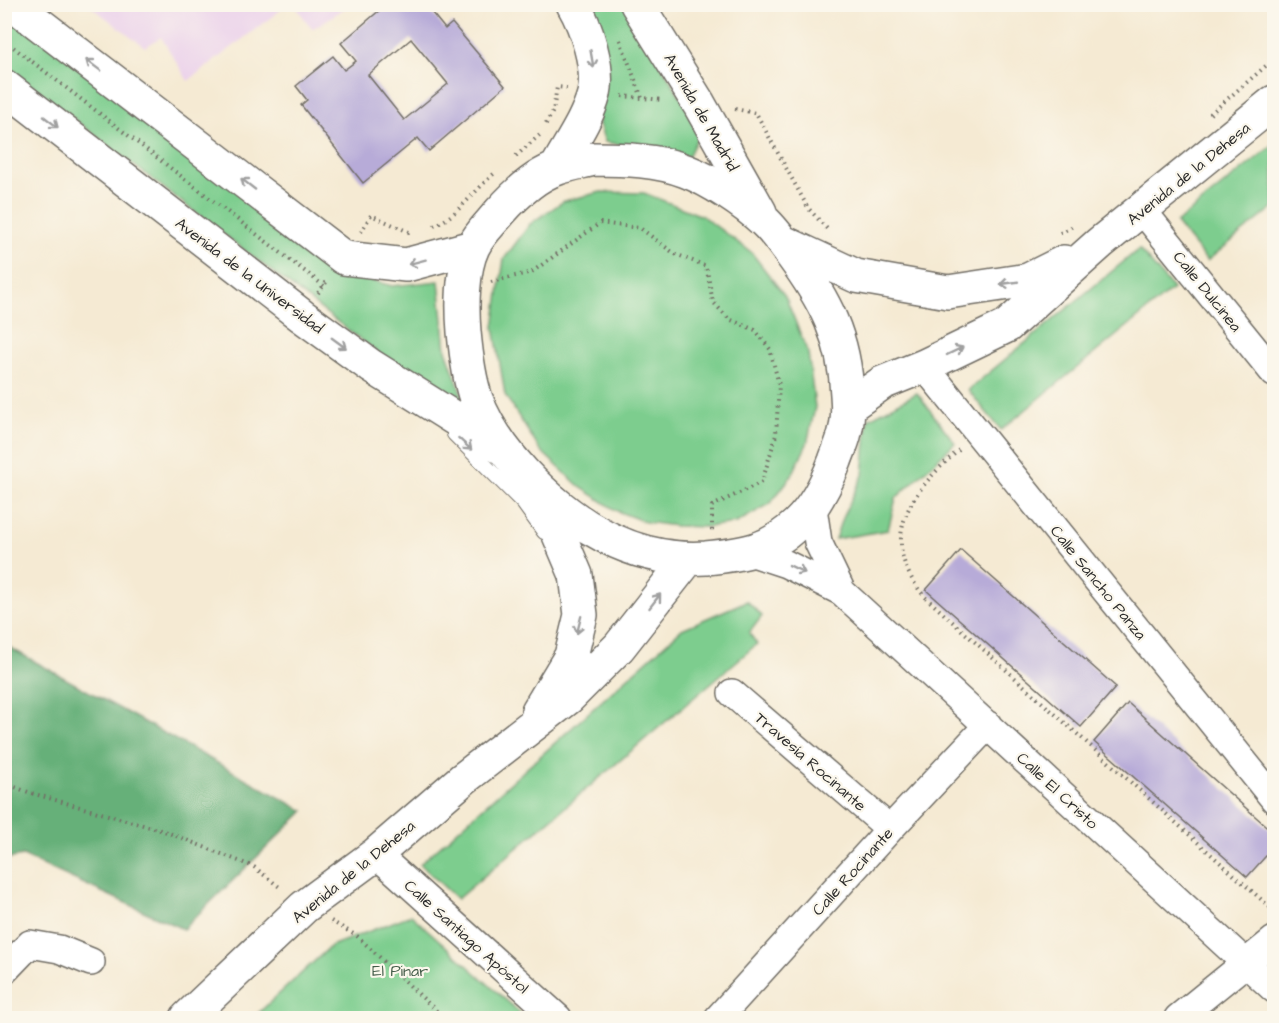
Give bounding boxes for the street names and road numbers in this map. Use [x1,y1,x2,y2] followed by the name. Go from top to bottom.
[658,50,744,175] street label: Avenida de Madrid
[1122,117,1255,230] street label: Avenida de la Dehesa
[171,213,328,339] street label: Avenida de la Universidad
[1168,247,1247,337] street label: Calle Dulcinea
[1045,521,1151,645] street label: Calle Sancho Panza
[750,707,871,817] street label: Travesía Rocinante
[1012,747,1103,834] street label: Calle El Cristo
[287,815,420,928] street label: Avenida de la Dehesa
[807,823,899,921] street label: Calle Rocinante
[399,875,533,999] street label: Calle Santiago Apóstol

